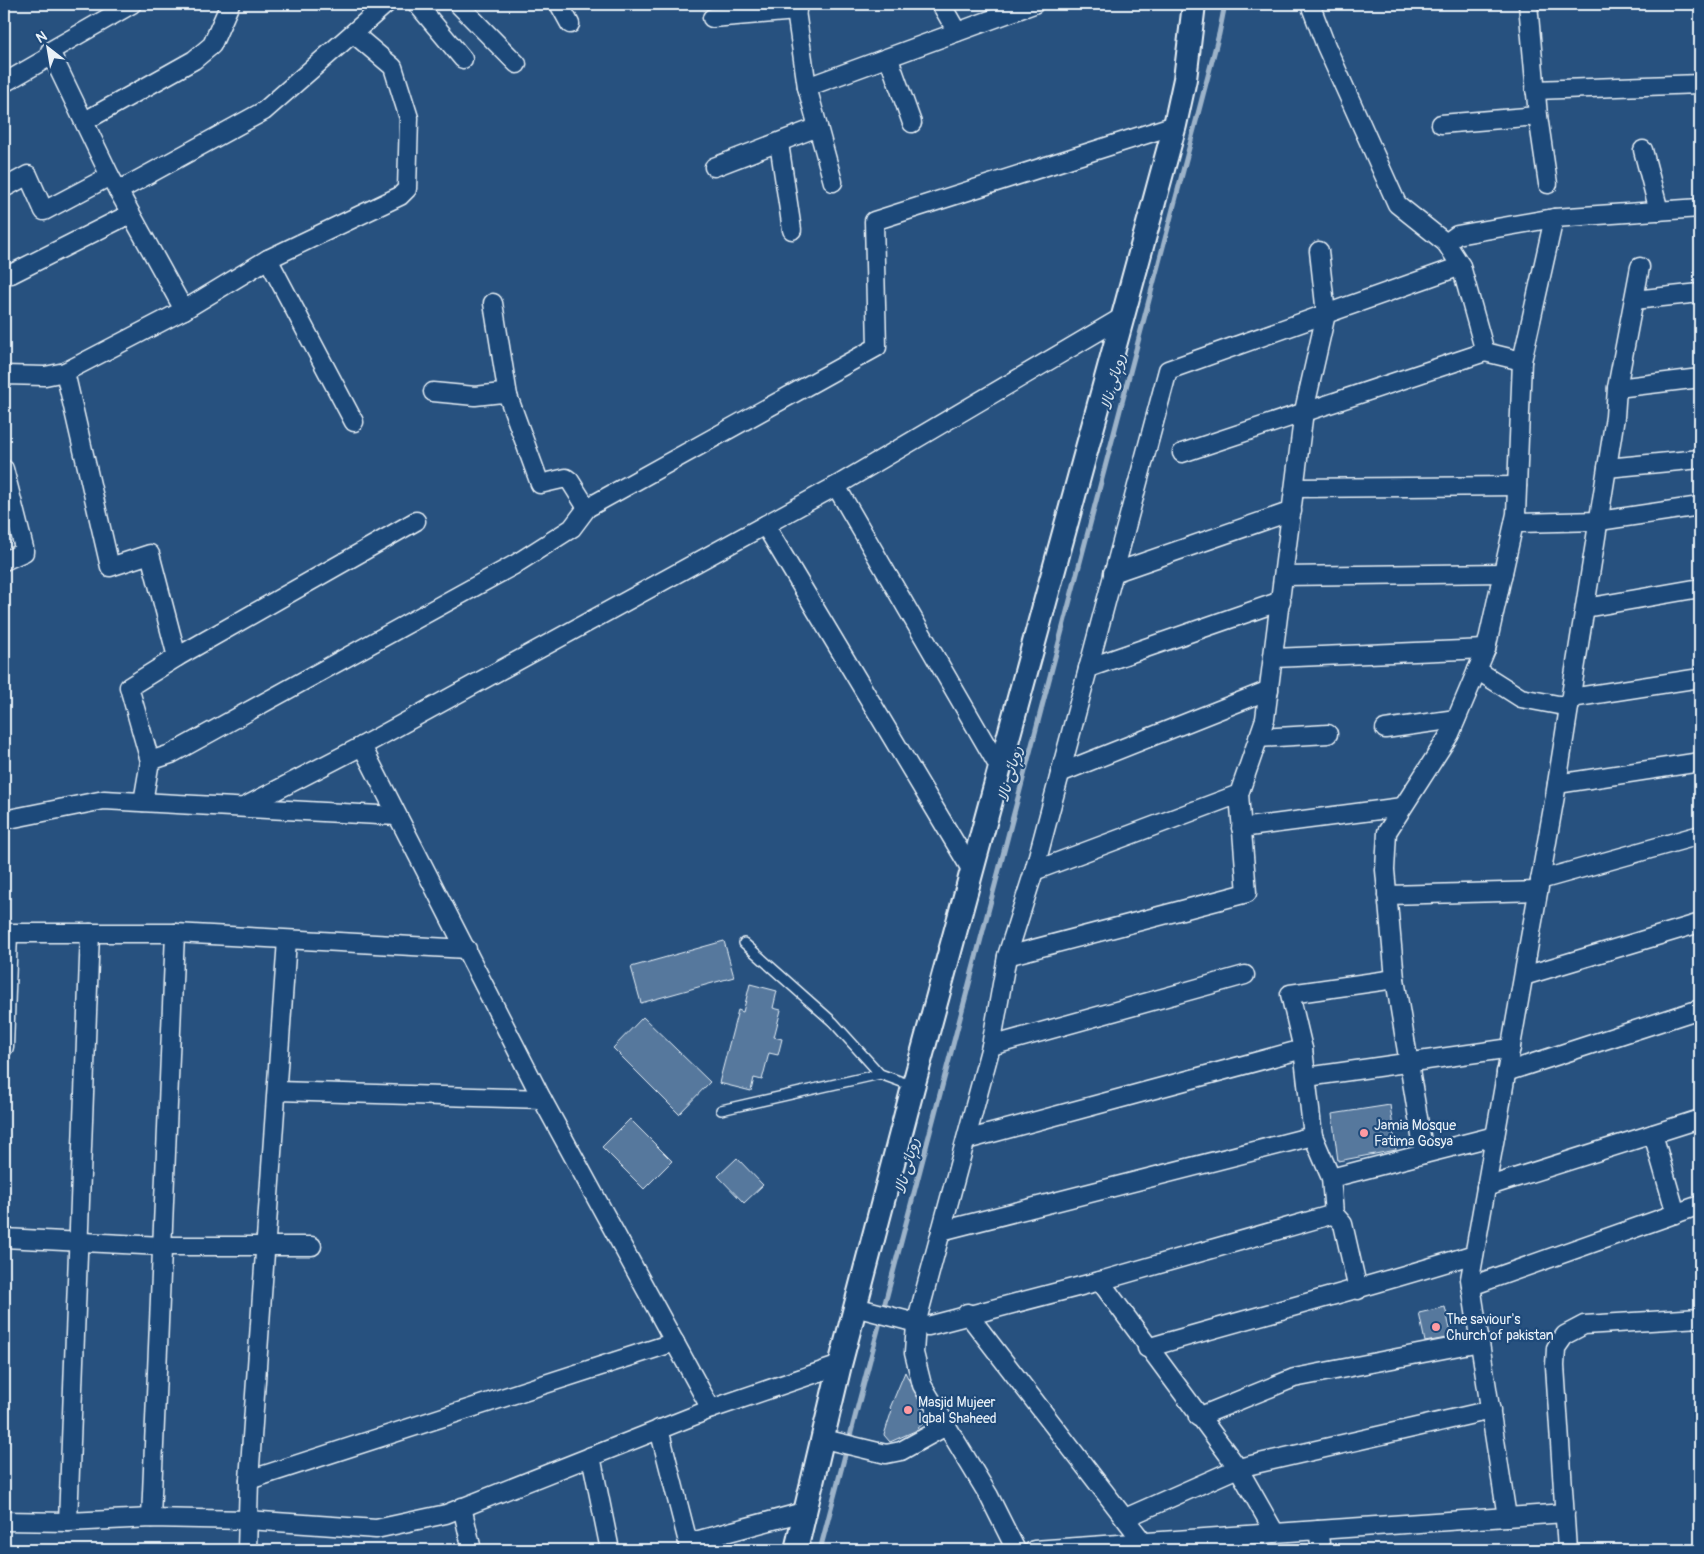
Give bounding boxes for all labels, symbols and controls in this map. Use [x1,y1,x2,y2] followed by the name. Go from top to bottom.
[22,22,72,72] north arrow
[33,28,50,47] text: N
[1097,352,1132,413] water label: روہائی نالا
[994,744,1029,805] water label: روہائی نالا
[1374,1117,1456,1150] place label: Jamia Mosque Fatima Gosya
[1358,1127,1370,1139] marker: Jamia Mosque Fatima Gosya
[891,1136,926,1197] water label: روہائی نالا
[1446,1311,1554,1344] place label: The saviour's Church of pakistan
[1430,1321,1442,1333] marker: The saviour's Church of pakistan
[918,1394,997,1427] place label: Masjid Mujeer Iqbal Shaheed
[902,1404,914,1416] marker: Masjid Mujeer Iqbal Shaheed

